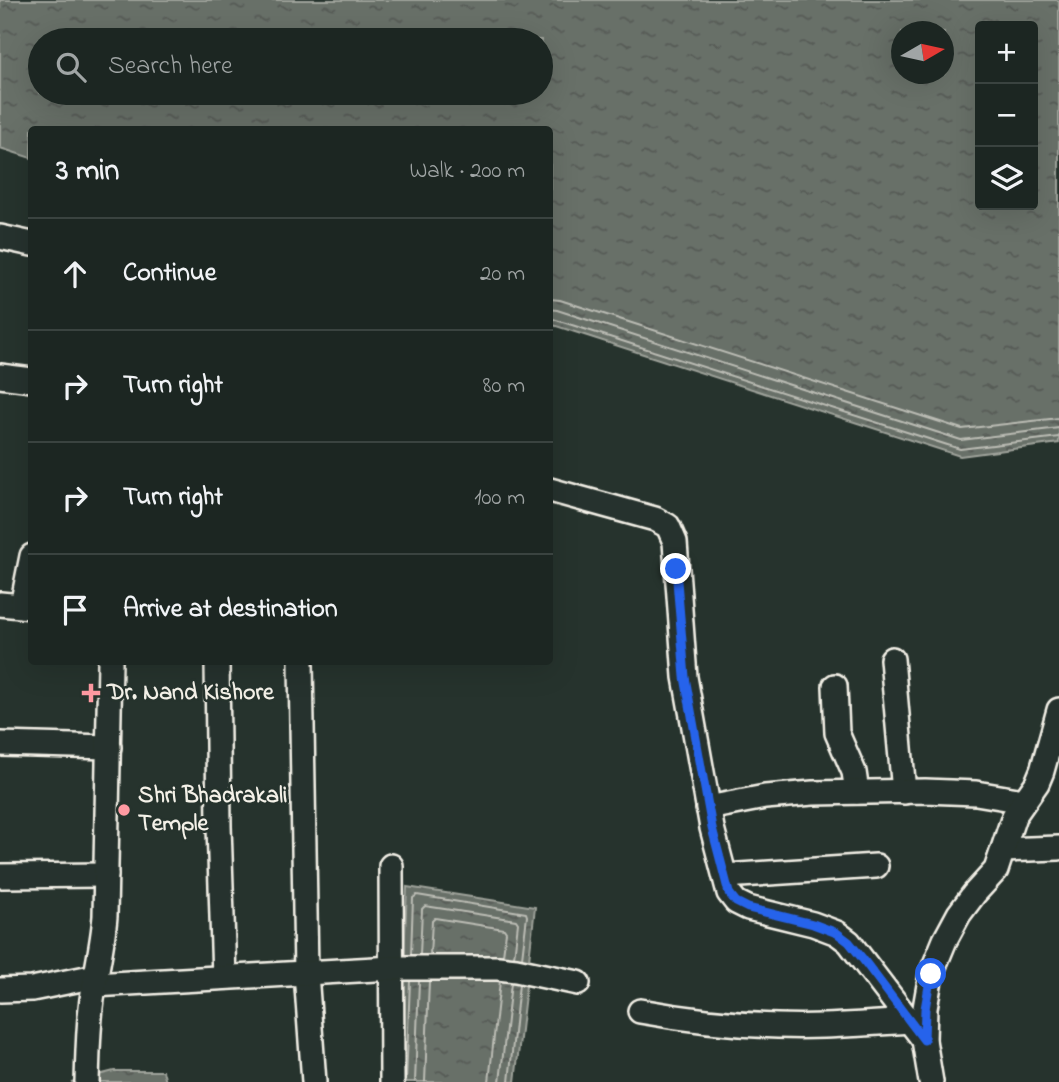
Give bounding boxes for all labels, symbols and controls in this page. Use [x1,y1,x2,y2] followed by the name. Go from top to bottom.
[891,21,954,84] north arrow
[975,21,1038,210] map controls
[975,21,1038,84] button: +
[28,28,553,105] search box
[52,48,90,86] icon: search
[108,48,233,86] text: Search here
[975,84,1038,147] button: −
[975,147,1038,210] button: layers
[56,150,119,194] text: 3 min
[410,155,525,188] text: Walk · 200 m
[56,255,94,293] icon: ahead
[123,255,216,293] text: Continue
[480,258,525,291] text: 20 m
[56,367,94,405] icon: right
[123,367,223,405] text: Turn right
[483,370,525,403] text: 80 m
[56,479,94,517] icon: right
[123,479,223,517] text: Turn right
[474,482,525,515] text: 100 m
[660,553,691,584] route end
[56,591,94,629] icon: arrive
[123,591,338,629] text: Arrive at destination
[106,676,275,711] place label: Dr. Nand Kishore
[81,683,101,703] marker: Dr. Nand Kishore
[138,779,287,842] place label: Shri Bhadrakali Temple
[116,802,132,818] marker: Shri Bhadrakali Temple
[915,958,946,989] route start

